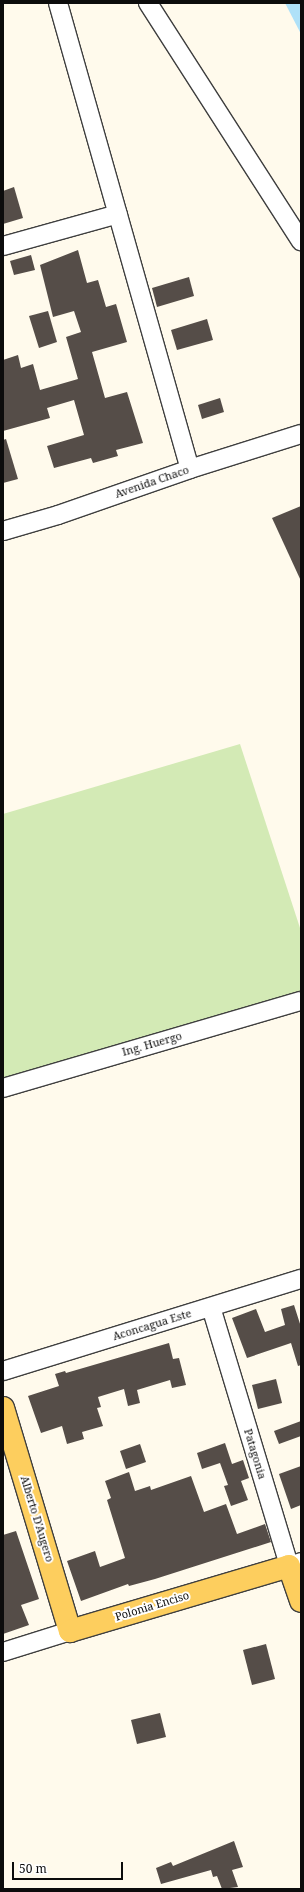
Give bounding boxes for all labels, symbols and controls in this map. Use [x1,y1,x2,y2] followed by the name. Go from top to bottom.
[113,463,191,501] street label: Avenida Chaco
[121,1029,183,1059] street label: Ing. Huergo
[111,1307,193,1343] street label: Aconcagua Este
[241,1427,269,1481] street label: Patagonia
[18,1474,56,1564] street label: Alberto D'Augero
[113,1588,191,1624] street label: Polonia Enciso
[14,1854,125,1880] scale bar
[19,1860,47,1877] text: 50 m

